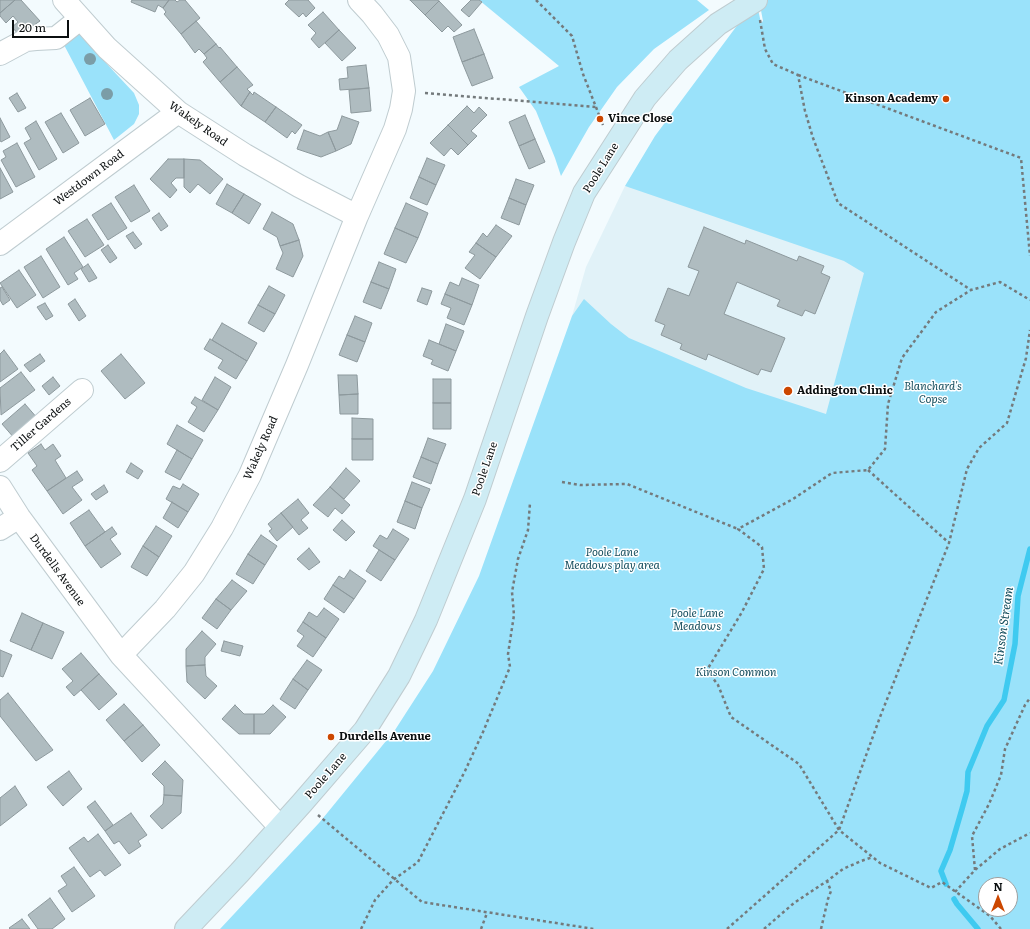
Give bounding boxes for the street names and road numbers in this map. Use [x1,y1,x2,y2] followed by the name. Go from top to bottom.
[166,99,230,149] street label: Wakely Road
[580,141,622,195] street label: Poole Lane
[51,147,127,209] street label: Westdown Road
[8,395,74,455] street label: Tiller Gardens
[241,414,281,482] street label: Wakely Road
[470,440,500,498] street label: Poole Lane
[26,531,88,609] street label: Durdells Avenue
[302,750,350,802] street label: Poole Lane

